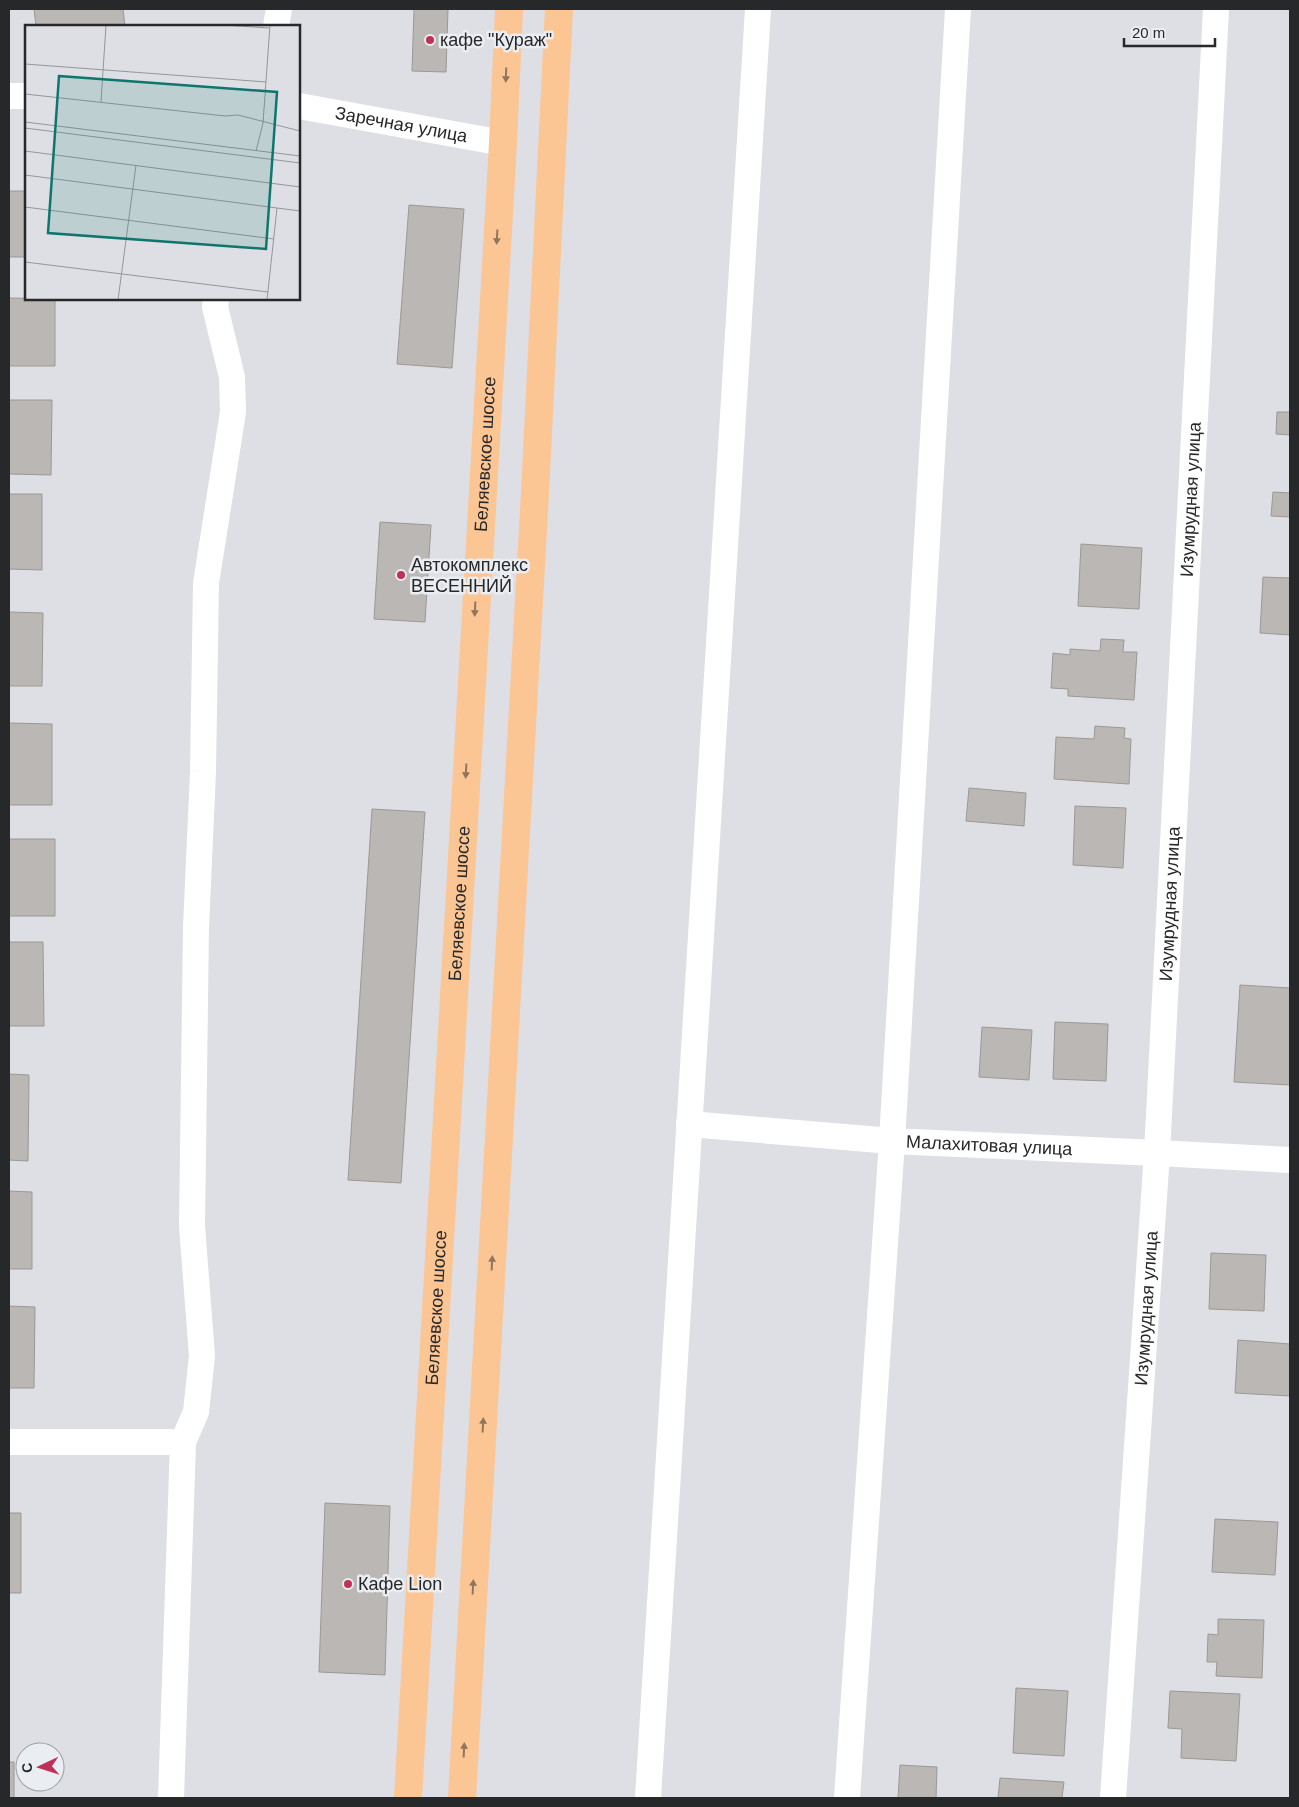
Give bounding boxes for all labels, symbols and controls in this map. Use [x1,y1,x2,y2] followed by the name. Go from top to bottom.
[1124,15,1215,47] scale bar
[1132,24,1165,41] text: 20 m
[25,25,300,300] inset map
[440,30,552,50] place label: кафе "Кураж"
[424,34,436,46] marker: кафе "Кураж"
[502,67,510,83] one-way arrow
[334,103,470,147] street label: Заречная улица
[493,229,501,245] one-way arrow
[471,376,500,532] street label: Беляевское шоссе
[1177,420,1205,577] street label: Изумрудная улица
[411,555,528,596] place label: Автокомплекс ВЕСЕННИЙ
[395,569,407,581] marker: Автокомплекс ВЕСЕННИЙ
[471,601,479,617] one-way arrow
[462,764,470,780] one-way arrow
[445,825,474,982] street label: Беляевское шоссе
[1156,825,1184,982] street label: Изумрудная улица
[906,1132,1074,1159] street label: Малахитовая улица
[1131,1229,1162,1386] street label: Изумрудная улица
[422,1230,451,1386] street label: Беляевское шоссе
[488,1255,496,1271] one-way arrow
[479,1417,487,1433] one-way arrow
[358,1574,442,1594] place label: Кафе Lion
[342,1578,354,1590] marker: Кафе Lion
[470,1579,478,1595] one-way arrow
[461,1741,469,1757] one-way arrow
[15,1742,65,1792] north arrow
[19,1762,35,1774] text: С

